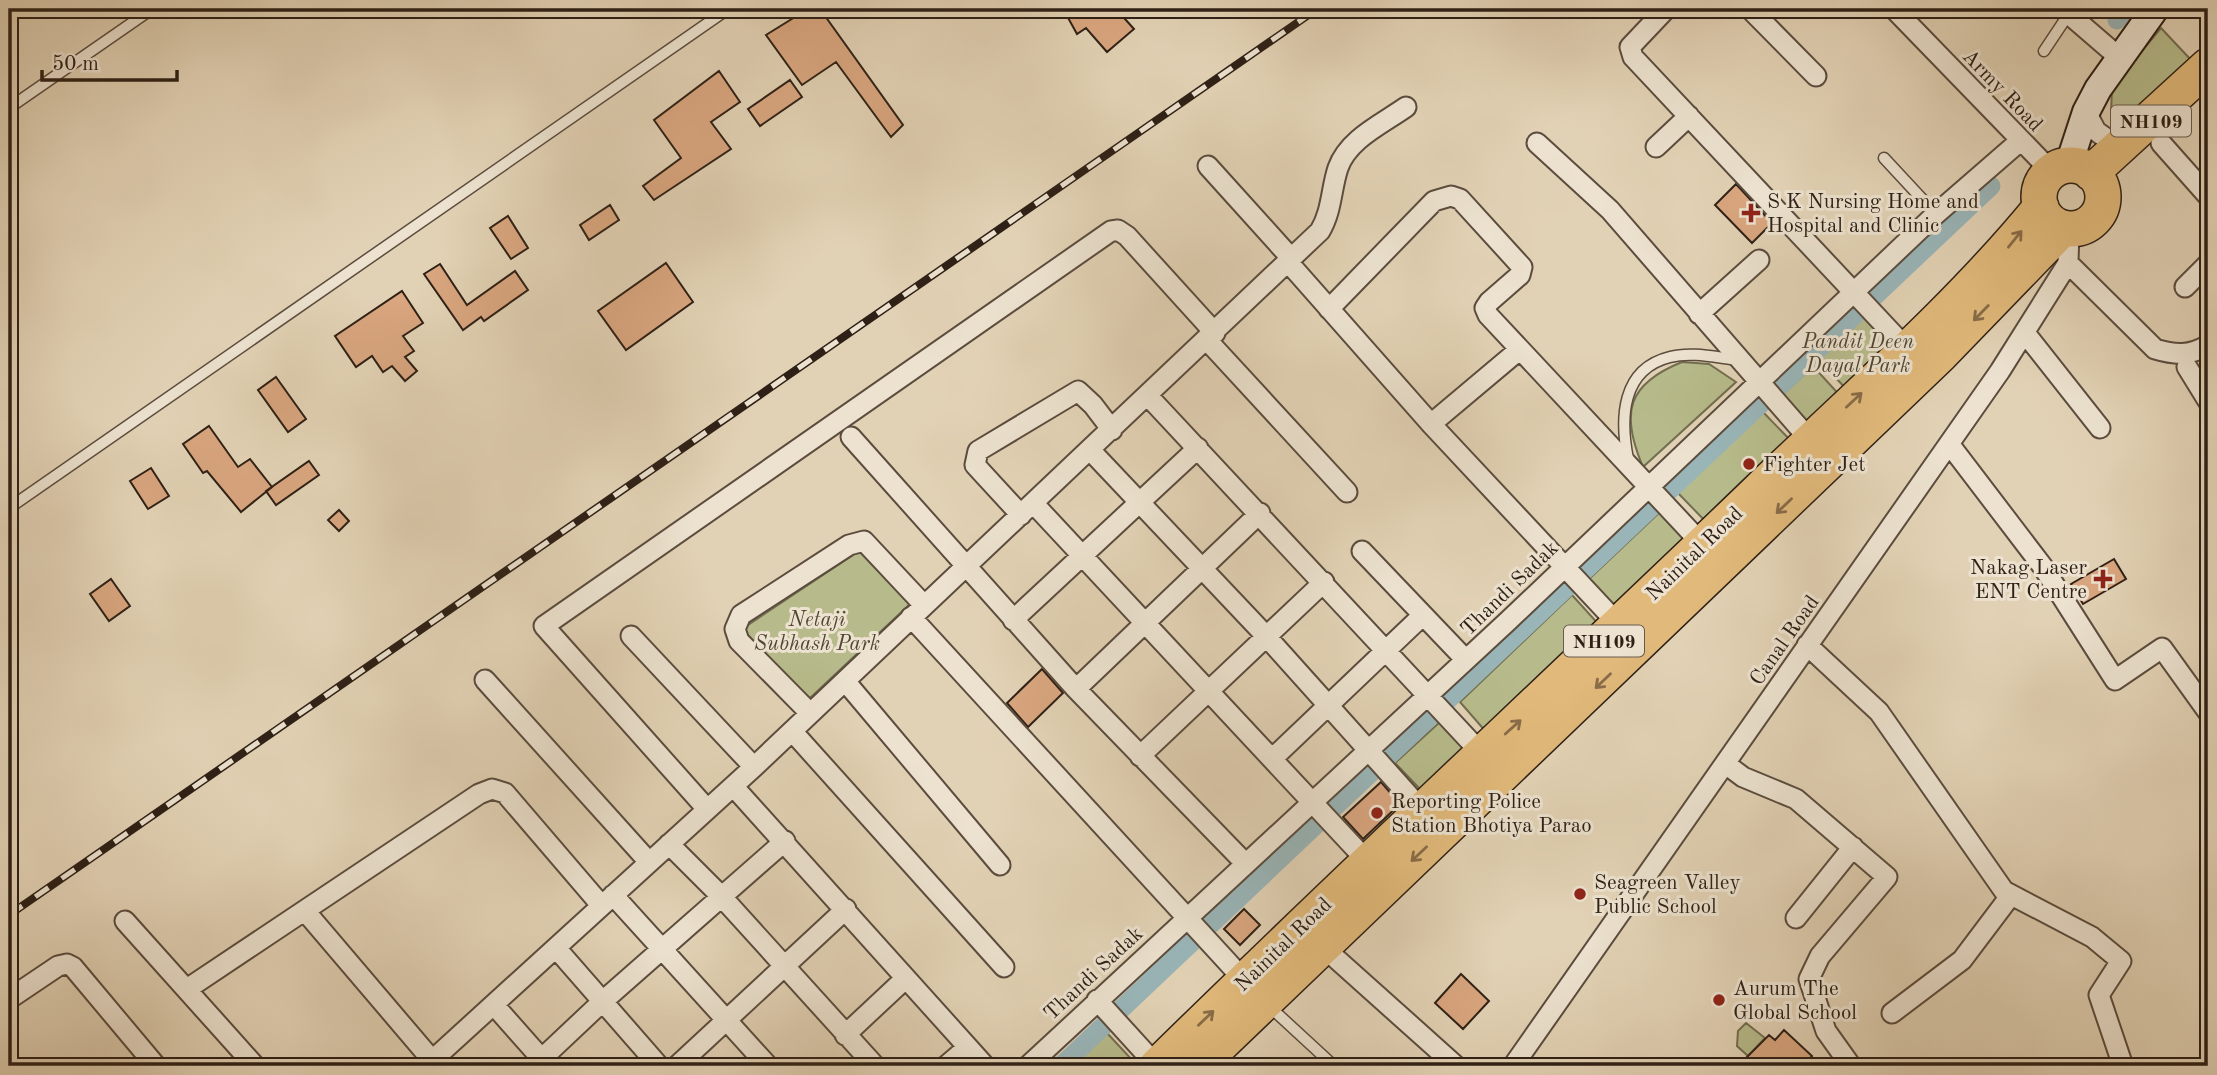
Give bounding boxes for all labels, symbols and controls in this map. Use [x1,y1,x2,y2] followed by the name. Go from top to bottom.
[42,38,177,82] scale bar
[1958,46,2046,136] street label: Army Road
[52,54,99,75] text: 50 m
[2111,105,2191,136] road number: NH109
[1767,192,1979,237] place label: S K Nursing Home and Hospital and Clinic
[1741,203,1761,223] marker: S K Nursing Home and Hospital and Clinic
[2007,230,2022,248] one-way arrow
[1973,304,1990,321] one-way arrow
[1801,332,1914,377] park label: Pandit Deen Dayal Park
[1845,391,1862,408] one-way arrow
[1763,455,1865,476] place label: Fighter Jet
[1741,456,1757,472] marker: Fighter Jet
[1776,498,1793,515] one-way arrow
[1643,503,1747,605] street label: Nainital Road
[1457,538,1563,640] street label: Thandi Sadak
[1970,558,2087,603] place label: Nakag Laser ENT Centre
[2093,569,2113,589] marker: Nakag Laser ENT Centre
[1747,592,1824,690] street label: Canal Road
[754,610,880,655] park label: Netaji Subhash Park
[1564,626,1644,656] road number: NH109
[1594,673,1611,690] one-way arrow
[1504,718,1521,735] one-way arrow
[1391,792,1592,837] place label: Reporting Police Station Bhotiya Parao
[1369,805,1385,821] marker: Reporting Police Station Bhotiya Parao
[1411,845,1428,862] one-way arrow
[1594,873,1741,918] place label: Seagreen Valley Public School
[1572,886,1588,902] marker: Seagreen Valley Public School
[1232,894,1336,996] street label: Nainital Road
[1041,923,1147,1025] street label: Thandi Sadak
[1733,979,1857,1024] place label: Aurum The Global School
[1711,992,1727,1008] marker: Aurum The Global School
[1197,1010,1214,1027] one-way arrow

